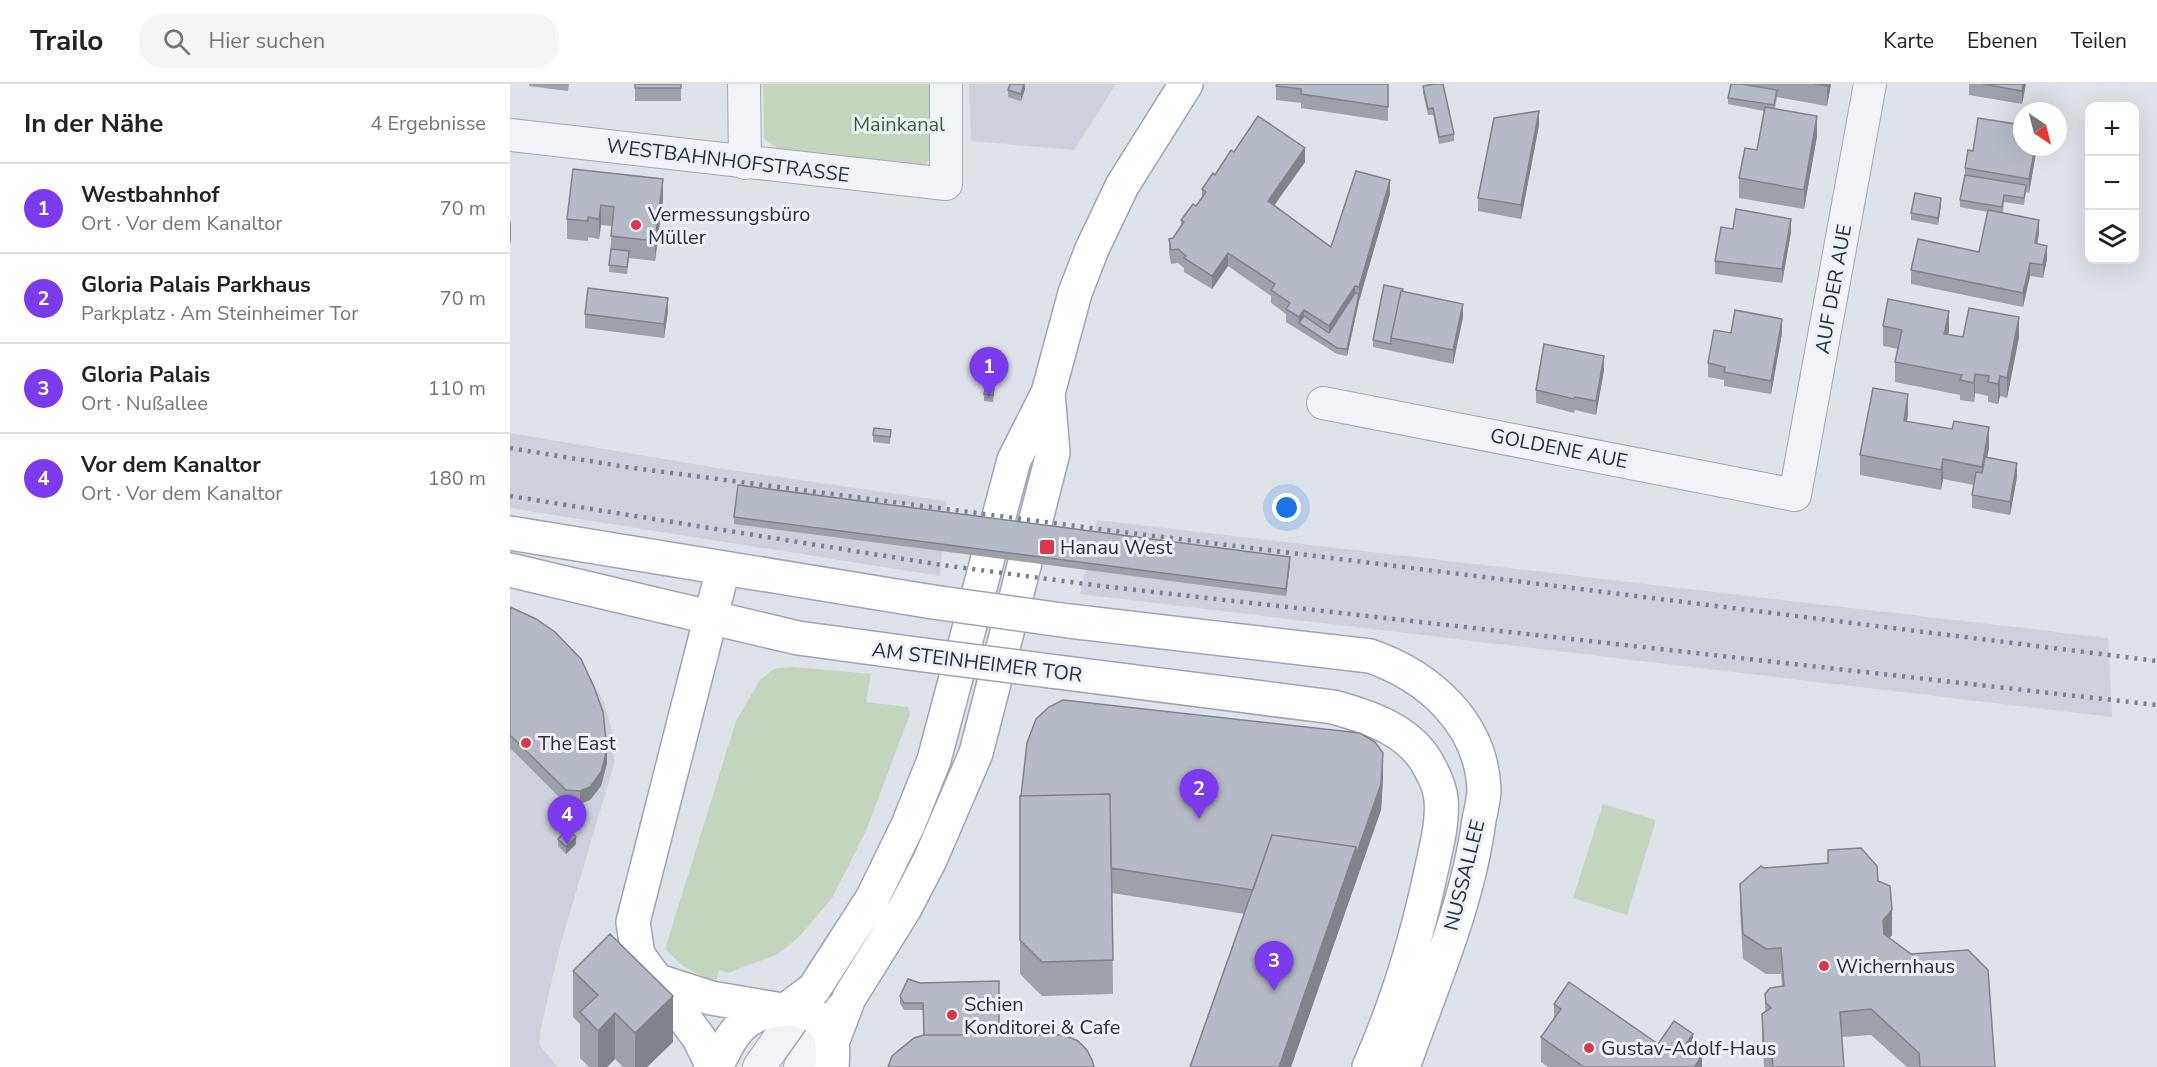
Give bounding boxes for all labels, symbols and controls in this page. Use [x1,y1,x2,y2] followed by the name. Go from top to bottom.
[139,14,559,68] search box
[30,22,103,60] text: Trailo
[160,25,193,58] icon: search
[208,26,325,56] text: Hier suchen
[1883,27,1934,55] text: Karte
[1967,27,2038,55] text: Ebenen
[2071,27,2127,55] text: Teilen
[2013,102,2067,156] north arrow
[2085,102,2139,264] map controls
[2085,102,2139,156] button: +
[24,106,163,141] text: In der Nähe
[370,110,486,137] text: 4 Ergebnisse
[853,111,945,138] park label: Mainkanal
[605,132,851,189] street label: WESTBAHNHOFSTRASSE
[2085,156,2139,210] button: −
[81,180,220,210] text: Westbahnhof
[38,195,50,222] text: 1
[440,195,486,222] text: 70 m
[647,201,810,251] place label: Vermessungsbüro Müller
[81,210,282,237] text: Ort · Vor dem Kanaltor
[2085,210,2139,264] button: layers
[629,218,643,232] marker: Vermessungsbüro Müller
[1809,222,1858,356] street label: AUF DER AUE
[81,270,311,300] text: Gloria Palais Parkhaus
[38,285,50,312] text: 2
[440,285,486,312] text: 70 m
[81,300,358,327] text: Parkplatz · Am Steinheimer Tor
[970,348,1008,397] pin: 1
[81,360,210,390] text: Gloria Palais
[38,375,50,402] text: 3
[428,375,486,402] text: 110 m
[81,390,208,417] text: Ort · Nußallee
[1488,422,1630,475] street label: GOLDENE AUE
[81,450,261,480] text: Vor dem Kanaltor
[38,465,50,492] text: 4
[428,465,486,492] text: 180 m
[81,480,282,507] text: Ort · Vor dem Kanaltor
[1272,493,1301,522] your location
[1060,534,1173,561] place label: Hanau West
[1038,538,1056,556] marker: Hanau West
[870,636,1084,689] street label: AM STEINHEIMER TOR
[538,730,617,757] place label: The East
[519,736,533,750] marker: The East
[1180,770,1218,819] pin: 2
[548,796,586,845] pin: 4
[1438,817,1491,933] street label: NUSSALLEE
[1254,942,1293,991] pin: 3
[1836,953,1955,980] place label: Wichernhaus
[1817,959,1831,973] marker: Wichernhaus
[964,991,1120,1041] place label: Schien Konditorei & Cafe
[945,1008,959,1022] marker: Schien Konditorei & Cafe
[1601,1035,1776,1062] place label: Gustav-Adolf-Haus
[1582,1041,1596,1055] marker: Gustav-Adolf-Haus

